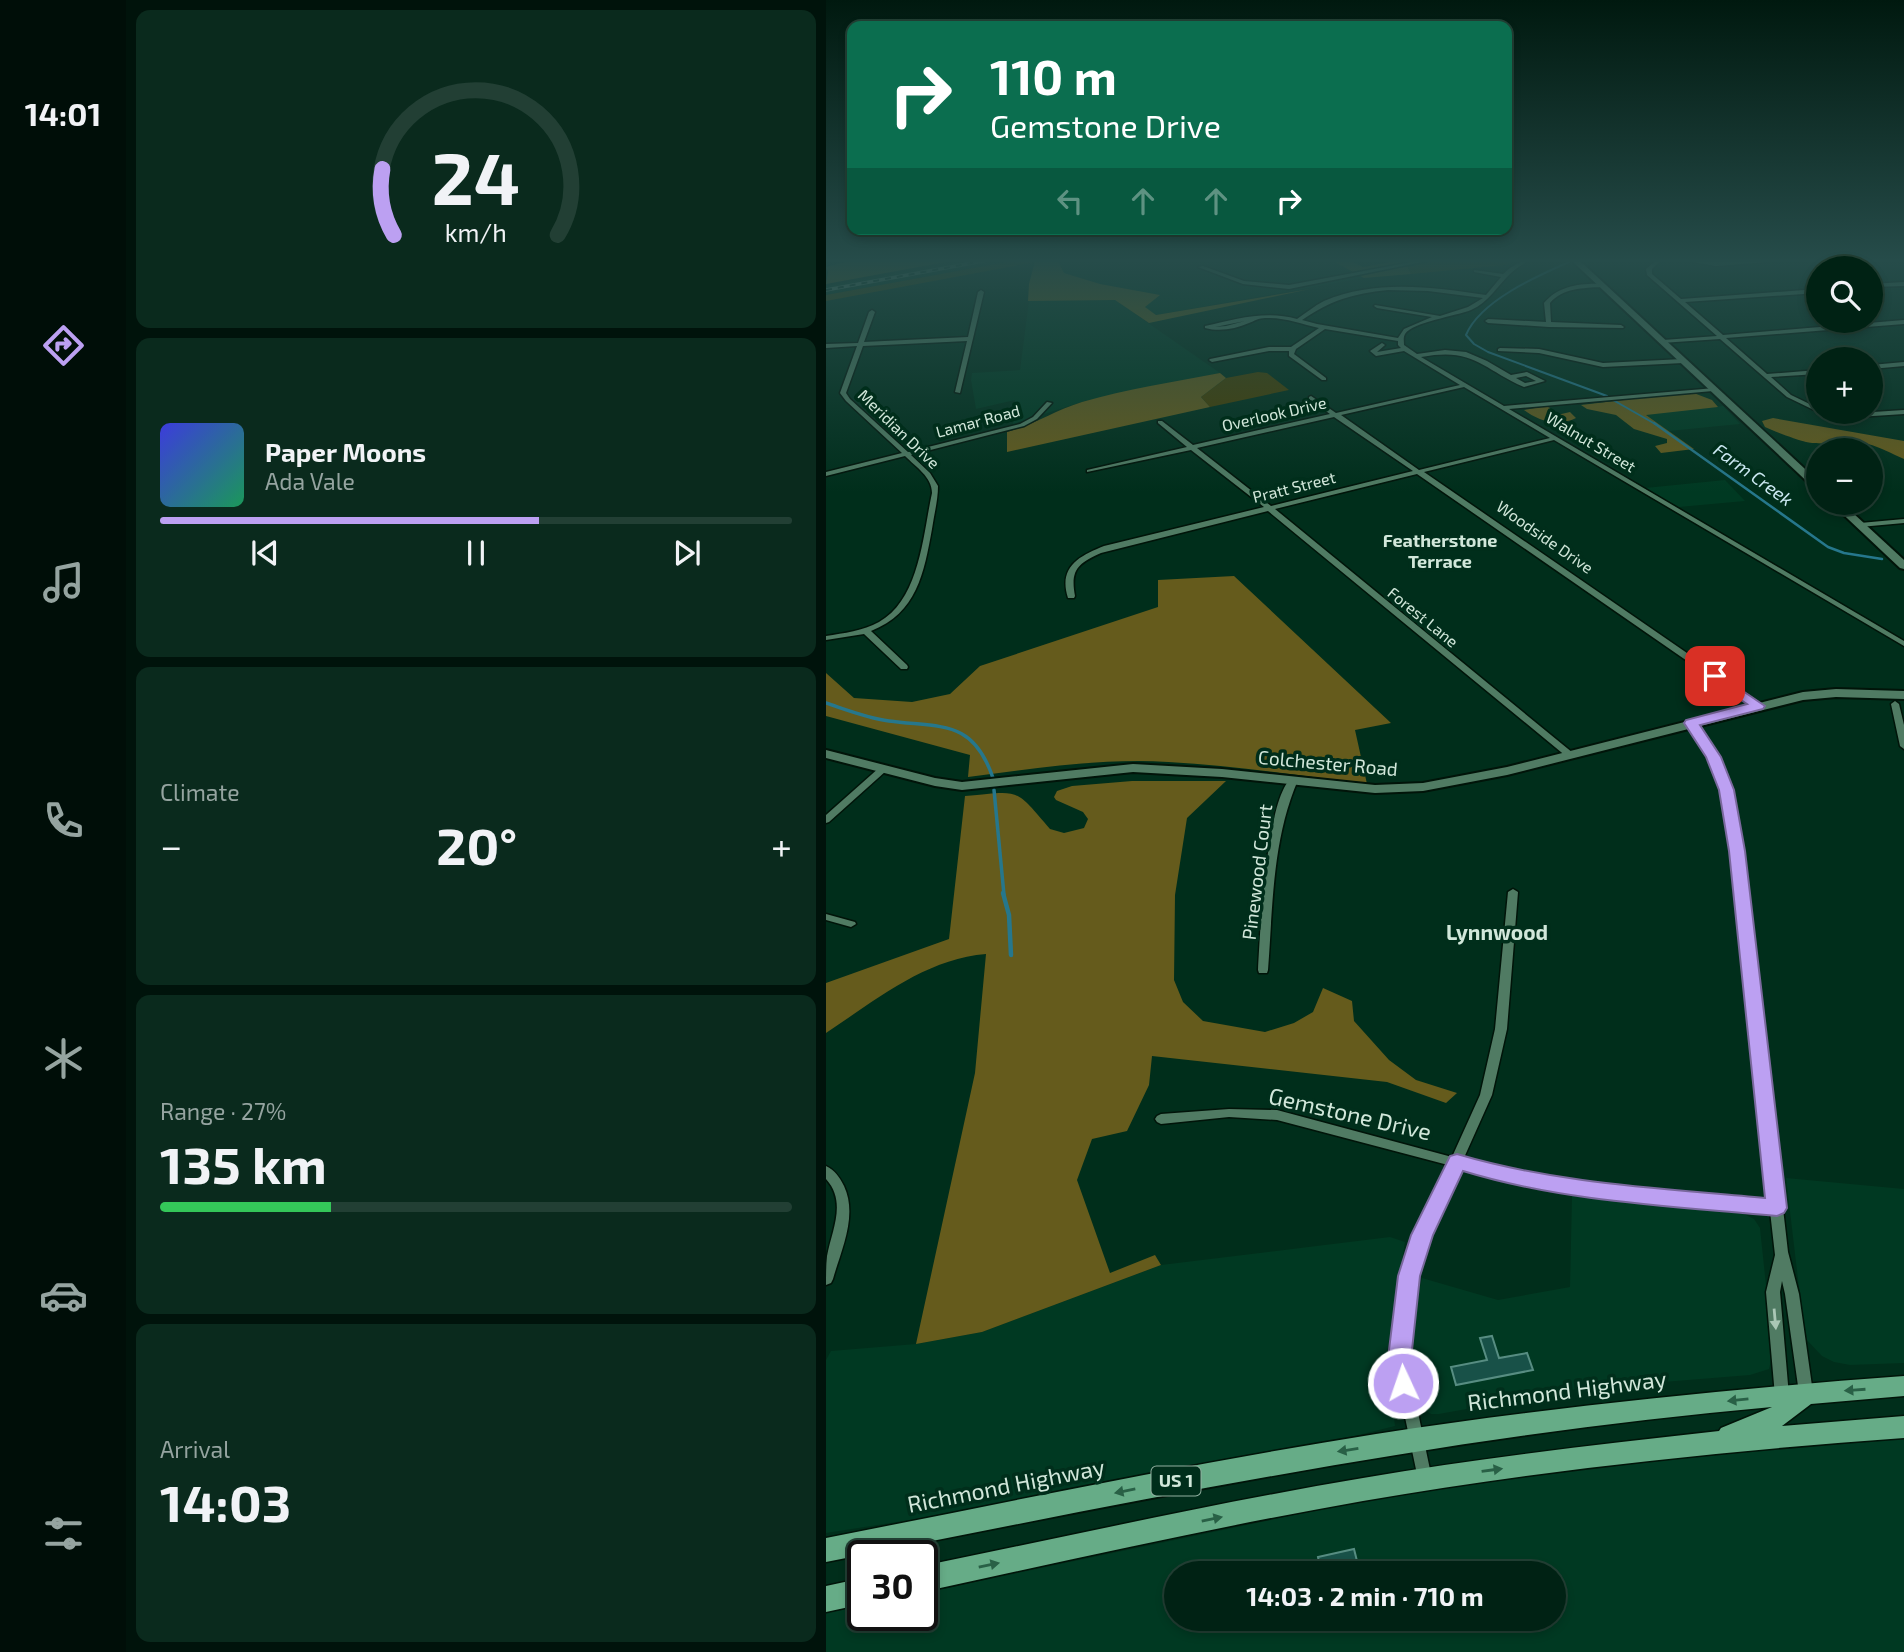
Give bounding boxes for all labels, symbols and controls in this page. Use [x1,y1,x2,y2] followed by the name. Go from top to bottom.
[990,46,1117,105] text: 110 m
[875,49,966,140] icon: right
[25,94,101,132] text: 14:01
[990,106,1221,144] text: Gemstone Drive
[432,133,520,221] text: 24
[1051,182,1089,220] icon: left
[1124,182,1162,220] icon: ahead
[1197,182,1235,220] icon: ahead
[1270,182,1308,220] icon: right
[445,217,507,247] text: km/h
[1806,256,1883,515] map controls
[1806,256,1883,333] button: search
[39,321,88,370] icon: directions
[1806,347,1883,424] button: +
[855,385,944,472] street label: Meridian Drive
[1220,392,1328,435] street label: Overlook Drive
[934,400,1022,441] street label: Lamar Road
[1543,407,1639,476] street label: Walnut Street
[265,436,426,467] text: Paper Moons
[1710,438,1797,510] water label: Farm Creek
[1806,438,1883,515] button: −
[265,467,355,495] text: Ada Vale
[1250,467,1337,506] street label: Pratt Street
[1493,496,1597,577] street label: Woodside Drive
[1383,529,1497,572] district label: Featherstone Terrace
[246,534,284,572] icon: previous
[457,534,495,572] icon: pause
[668,534,706,572] icon: next
[39,558,88,607] icon: music
[1384,582,1462,651] street label: Forest Lane
[1685,646,1745,706] pin
[1696,657,1734,695] icon: arrive
[1257,745,1399,780] street label: Colchester Road
[160,778,240,806] text: Climate
[39,796,88,845] icon: phone
[1237,803,1276,941] street label: Pinewood Court
[436,813,517,875] text: 20°
[160,822,182,868] text: −
[771,822,792,868] text: +
[1446,919,1548,945] district label: Lynnwood
[39,1034,88,1083] icon: climate
[1266,1081,1434,1145] street label: Gemstone Drive
[160,1097,286,1125] text: Range · 27%
[160,1132,327,1194] text: 135 km
[39,1271,88,1320] icon: car
[1770,1309,1781,1331] one-way arrow
[1366,1346,1440,1420] position arrow
[1466,1364,1668,1416] street label: Richmond Highway
[1844,1385,1866,1396] one-way arrow
[1726,1395,1748,1406] one-way arrow
[160,1435,230,1463] text: Arrival
[1337,1445,1359,1456] one-way arrow
[905,1452,1107,1518] street label: Richmond Highway
[1481,1464,1503,1475] one-way arrow
[1152,1466,1200,1496] road number: US 1
[160,1470,291,1532] text: 14:03
[1114,1486,1136,1497] one-way arrow
[39,1509,88,1558] icon: filters
[1201,1514,1223,1525] one-way arrow
[847,1540,938,1631] speed limit sign: 30
[978,1559,1000,1570] one-way arrow
[1246,1580,1484,1611] text: 14:03 · 2 min · 710 m

